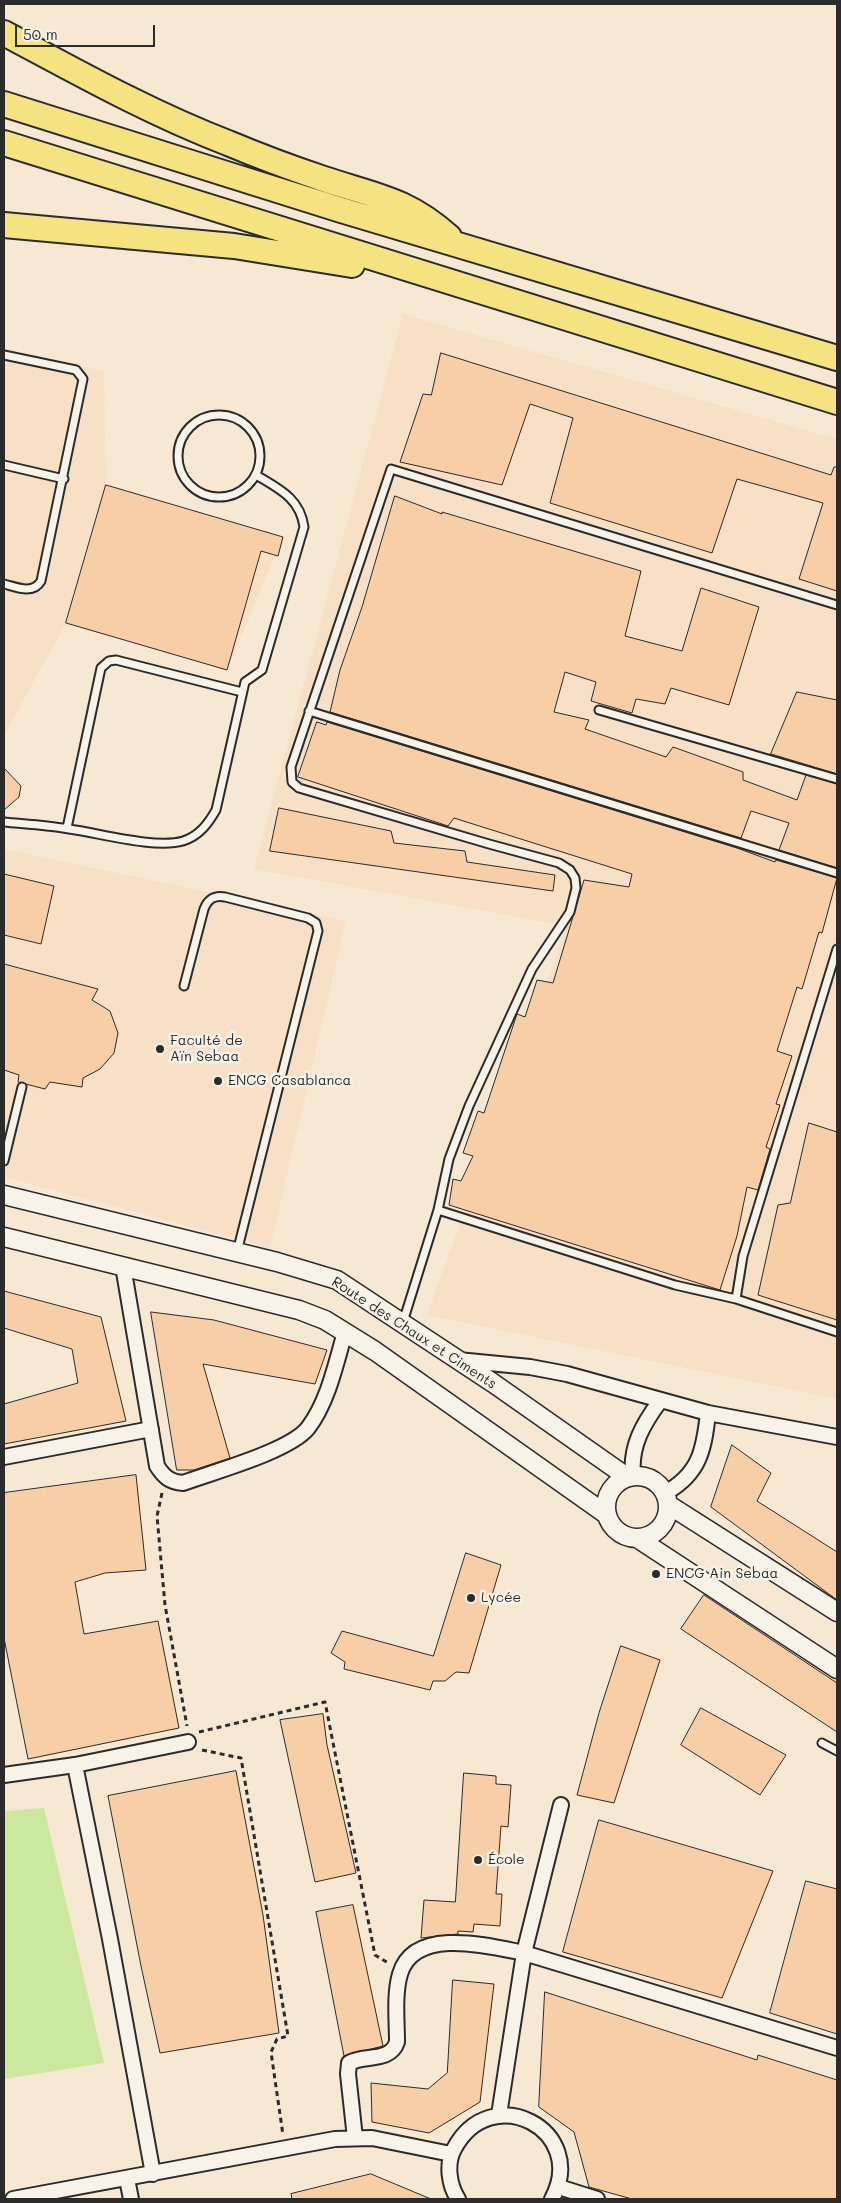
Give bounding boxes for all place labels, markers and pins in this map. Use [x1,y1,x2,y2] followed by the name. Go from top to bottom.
[170,1033,243,1066] place label: Faculté de Aïn Sebaa
[154,1043,166,1055] marker: Faculté de Aïn Sebaa
[228,1073,351,1089] place label: ENCG Casablanca
[212,1075,224,1087] marker: ENCG Casablanca
[666,1566,778,1582] place label: ENCG Ain Sebaa
[650,1568,662,1580] marker: ENCG Ain Sebaa
[481,1590,521,1606] place label: Lycée
[465,1592,477,1604] marker: Lycée
[488,1852,525,1868] place label: École
[472,1854,484,1866] marker: École

